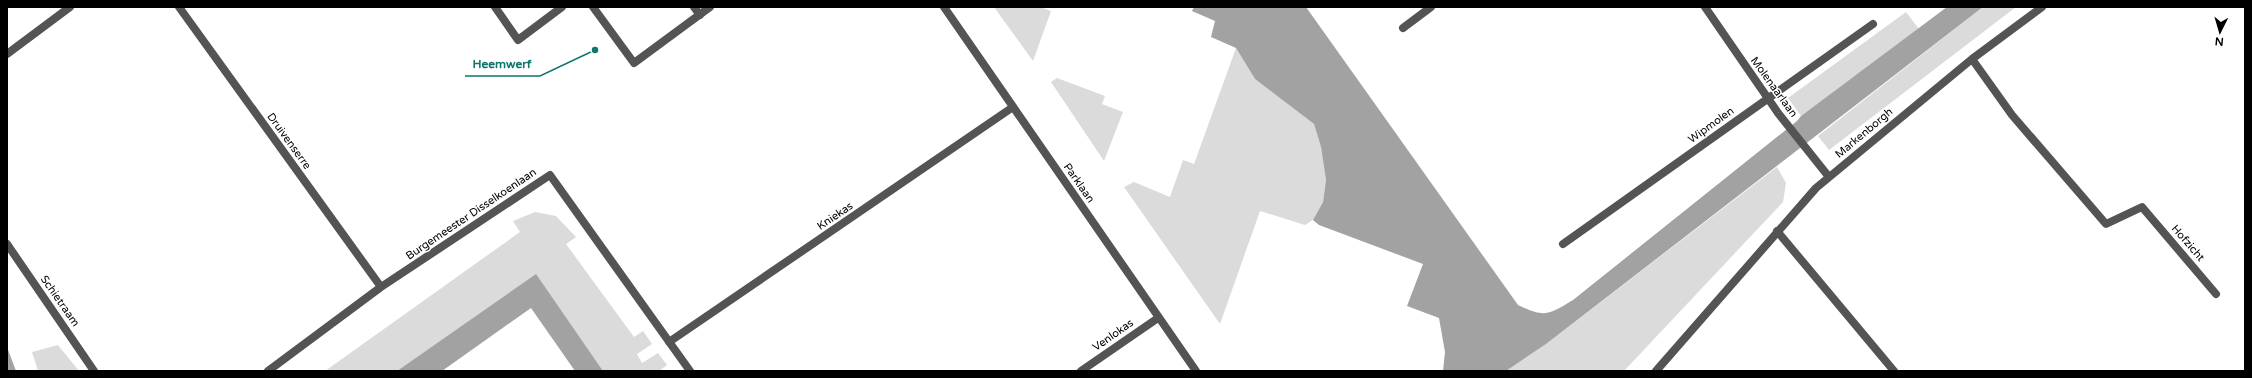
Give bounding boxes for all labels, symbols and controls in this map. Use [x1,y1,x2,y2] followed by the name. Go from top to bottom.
[2200,12,2240,52] north arrow
[2214,35,2224,48] text: N
[465,52,540,76] callout: Heemwerf
[1748,54,1800,120] street label: Molenaarlaan
[473,57,532,71] text: Heemwerf
[1686,104,1736,146] street label: Wipmolen
[1833,105,1895,161] street label: Markenborgh
[264,110,314,172] street label: Druivenserre
[1061,161,1097,205] street label: Parklaan
[403,165,539,263] street label: Burgemeester Disselkoenlaan
[815,199,855,233] street label: Kniekas
[2169,222,2207,264] street label: Hofzicht
[38,273,82,329] street label: Schietraam
[1090,316,1136,354] street label: Venlokas

